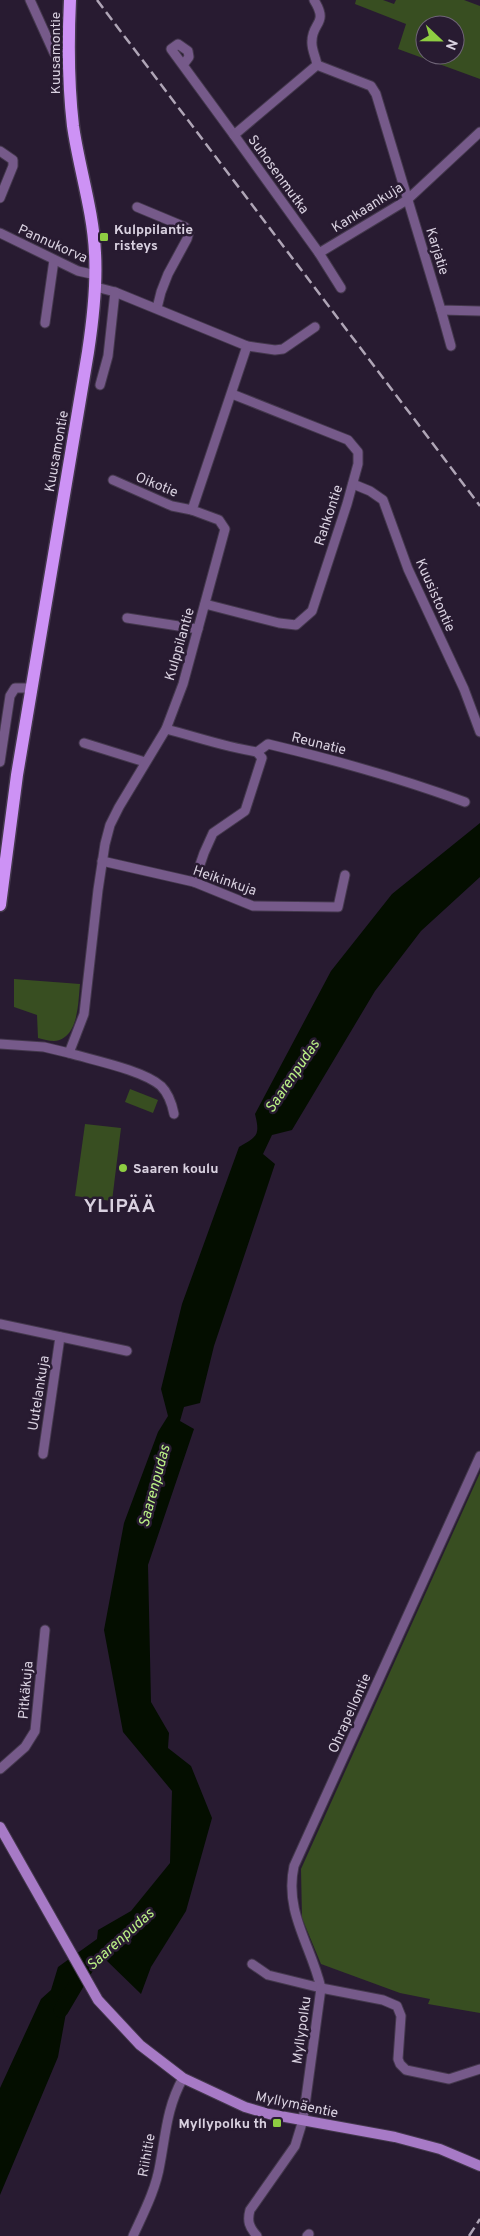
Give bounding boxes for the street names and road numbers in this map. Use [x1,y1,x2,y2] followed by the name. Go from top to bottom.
[48,12,65,94] street label: Kuusamontie
[243,132,312,218] street label: Suhosenmutka
[329,180,407,237] street label: Kankaankuja
[15,221,90,267] street label: Pannukorva
[421,226,452,277] street label: Karjatie
[42,409,73,493] street label: Kuusamontie
[133,469,180,502] street label: Oikotie
[312,483,347,548] street label: Rahkontie
[411,556,458,635] street label: Kuusistontie
[162,606,199,683] street label: Kulppilantie
[290,729,348,759] street label: Reunatie
[190,863,259,900] street label: Heikinkuja
[25,1354,54,1432] street label: Uutelankuja
[15,1660,38,1720] street label: Pitkäkuja
[325,1671,376,1756] street label: Ohrapellontie
[289,1995,316,2065] street label: Myllypolku
[254,2088,340,2123] street label: Myllymäentie
[135,2132,160,2178] street label: Riihitie

